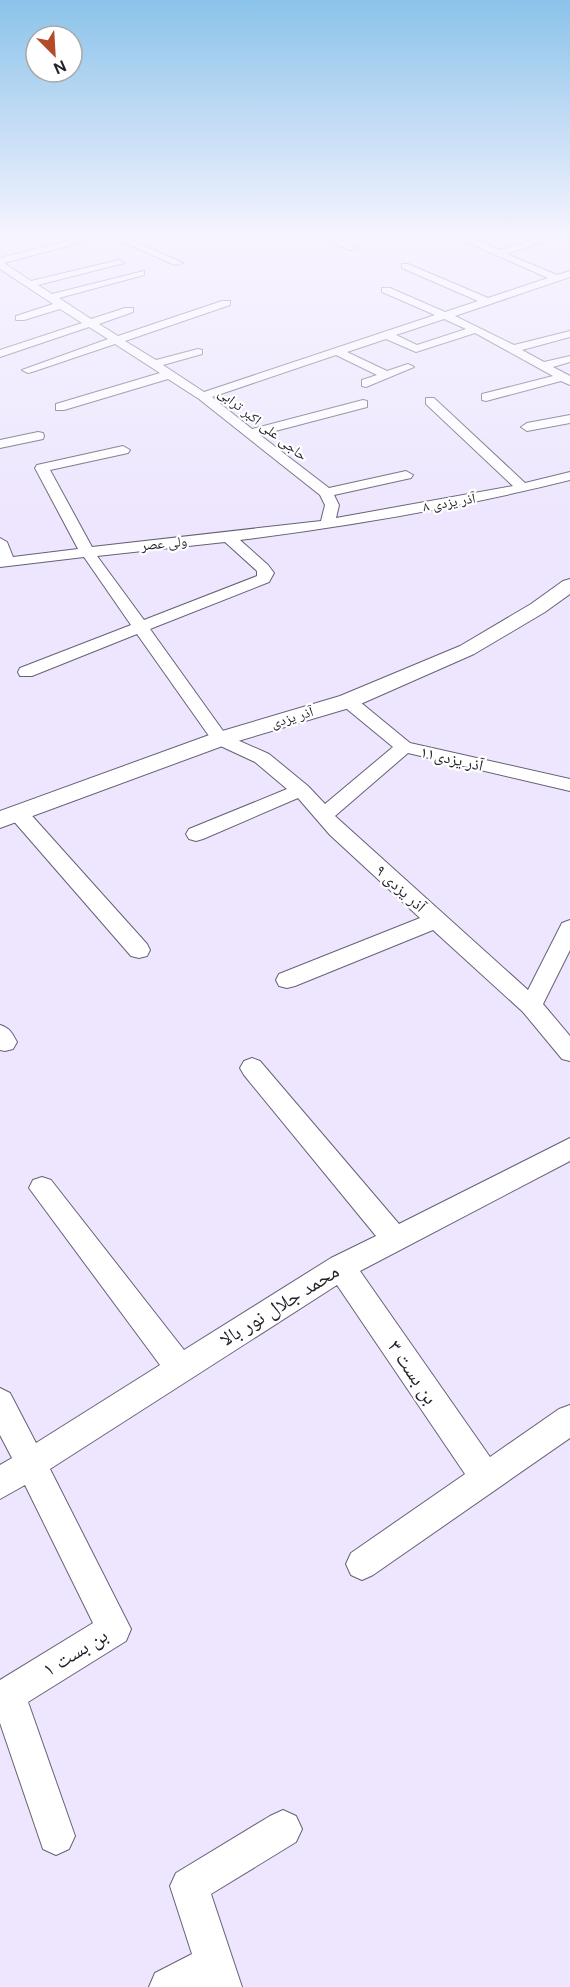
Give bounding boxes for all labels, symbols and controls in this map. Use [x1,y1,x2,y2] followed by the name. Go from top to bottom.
[24,24,84,84] north arrow
[50,55,69,79] text: N
[215,384,311,465] street label: حاجی علی اکبر ترابی
[421,488,477,515] street label: ۸ آذر یزدی
[139,532,188,554] street label: ولی عصر
[269,702,316,732] street label: آذر یزدی
[418,741,486,776] street label: آذر یزدی۱۱
[371,860,431,917] street label: آذر یزدی ۹
[214,1258,344,1352] street label: محمد جلال نور بالا
[382,1335,444,1409] street label: بن بست ۳
[38,1622,112,1682] street label: بن بست ۱

